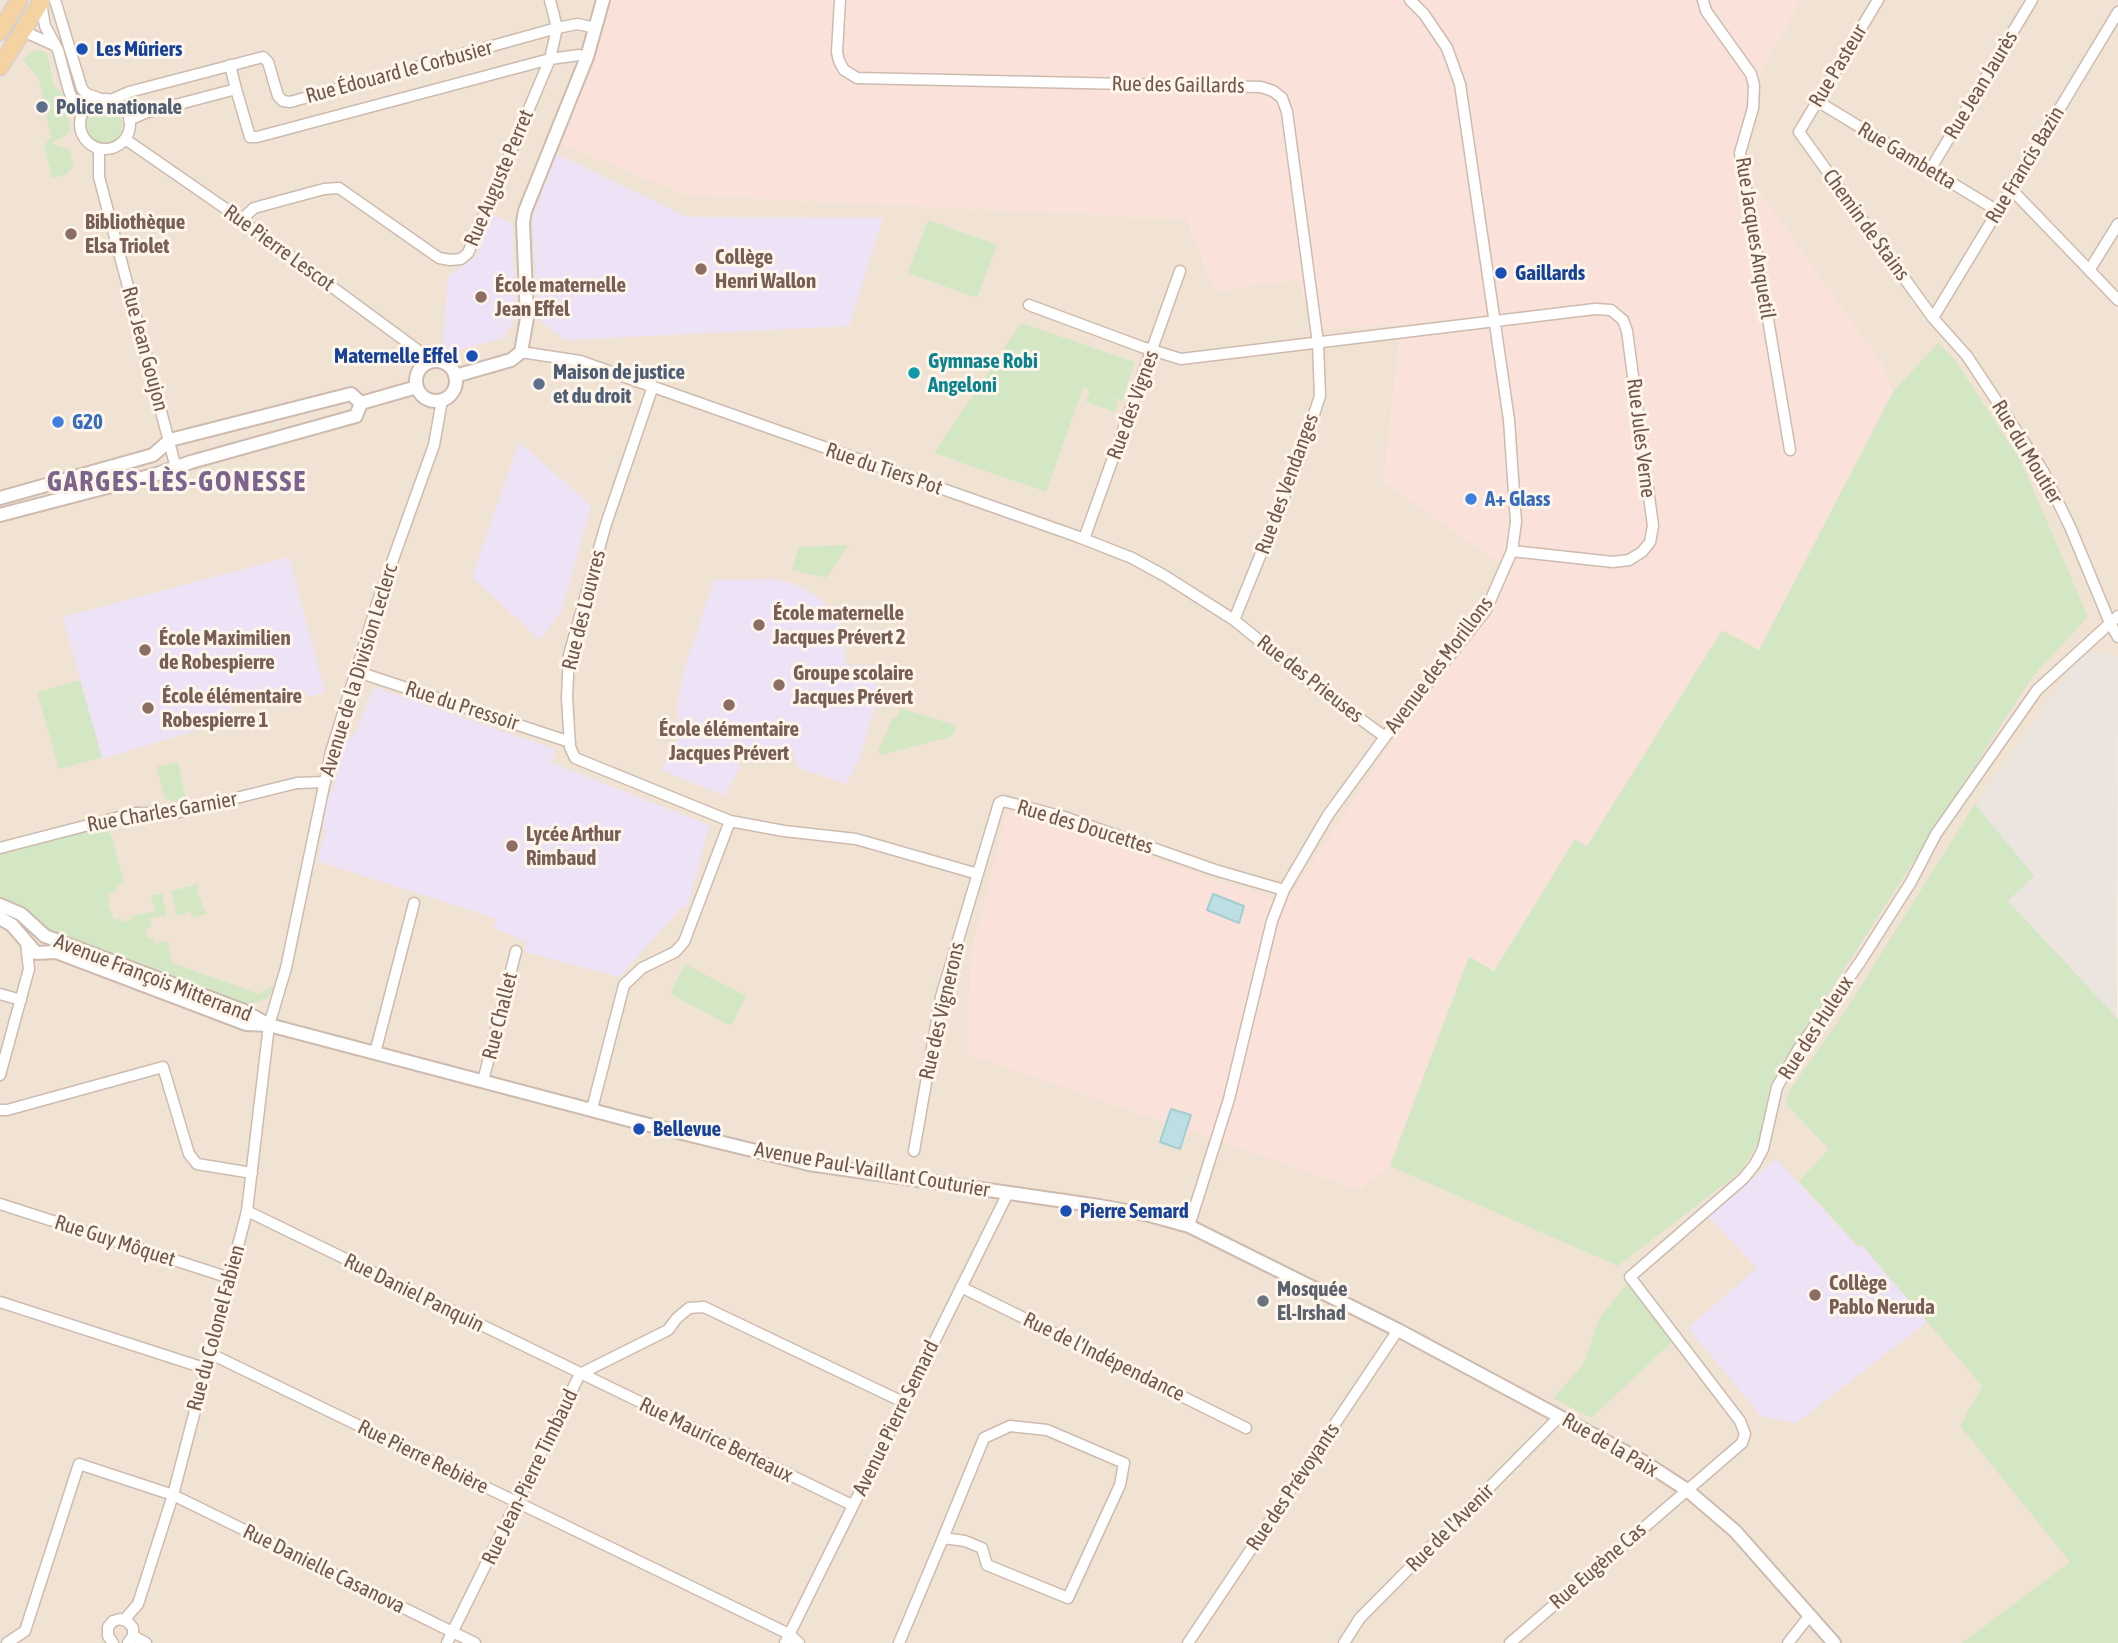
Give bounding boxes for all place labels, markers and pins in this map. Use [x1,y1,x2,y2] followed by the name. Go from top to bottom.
[96,36,182,62] place label: Les Mûriers
[74,41,90,57] marker: Les Mûriers
[56,94,182,120] place label: Police nationale
[34,99,50,115] marker: Police nationale
[85,209,185,259] place label: Bibliothèque Elsa Triolet
[63,226,79,242] marker: Bibliothèque Elsa Triolet
[715,244,816,294] place label: Collège Henri Wallon
[1515,260,1585,286] place label: Gaillards
[693,261,709,277] marker: Collège Henri Wallon
[1493,265,1509,281] marker: Gaillards
[495,272,626,322] place label: École maternelle Jean Effel
[473,289,489,305] marker: École maternelle Jean Effel
[334,343,458,369] place label: Maternelle Effel
[464,348,480,364] marker: Maternelle Effel
[928,348,1038,398] place label: Gymnase Robi Angeloni
[553,359,685,409] place label: Maison de justice et du droit
[906,365,922,381] marker: Gymnase Robi Angeloni
[531,376,547,392] marker: Maison de justice et du droit
[72,409,103,435] place label: G20
[50,414,66,430] marker: G20
[1485,486,1550,512] place label: A+ Glass
[1463,491,1479,507] marker: A+ Glass
[773,600,906,650] place label: École maternelle Jacques Prévert 2
[751,617,767,633] marker: École maternelle Jacques Prévert 2
[159,625,291,675] place label: École Maximilien de Robespierre
[137,642,153,658] marker: École Maximilien de Robespierre
[793,660,914,710] place label: Groupe scolaire Jacques Prévert
[771,677,787,693] marker: Groupe scolaire Jacques Prévert
[162,683,302,733] place label: École élémentaire Robespierre 1
[721,697,737,713] marker: École élémentaire Jacques Prévert
[140,700,156,716] marker: École élémentaire Robespierre 1
[659,716,799,766] place label: École élémentaire Jacques Prévert
[526,821,620,871] place label: Lycée Arthur Rimbaud
[504,838,520,854] marker: Lycée Arthur Rimbaud
[653,1116,721,1142] place label: Bellevue
[631,1121,647,1137] marker: Bellevue
[1080,1198,1189,1224] place label: Pierre Semard
[1058,1203,1074,1219] marker: Pierre Semard
[1829,1270,1935,1320] place label: Collège Pablo Neruda
[1277,1276,1347,1326] place label: Mosquée El-Irshad
[1807,1287,1823,1303] marker: Collège Pablo Neruda
[1255,1293,1271,1309] marker: Mosquée El-Irshad

